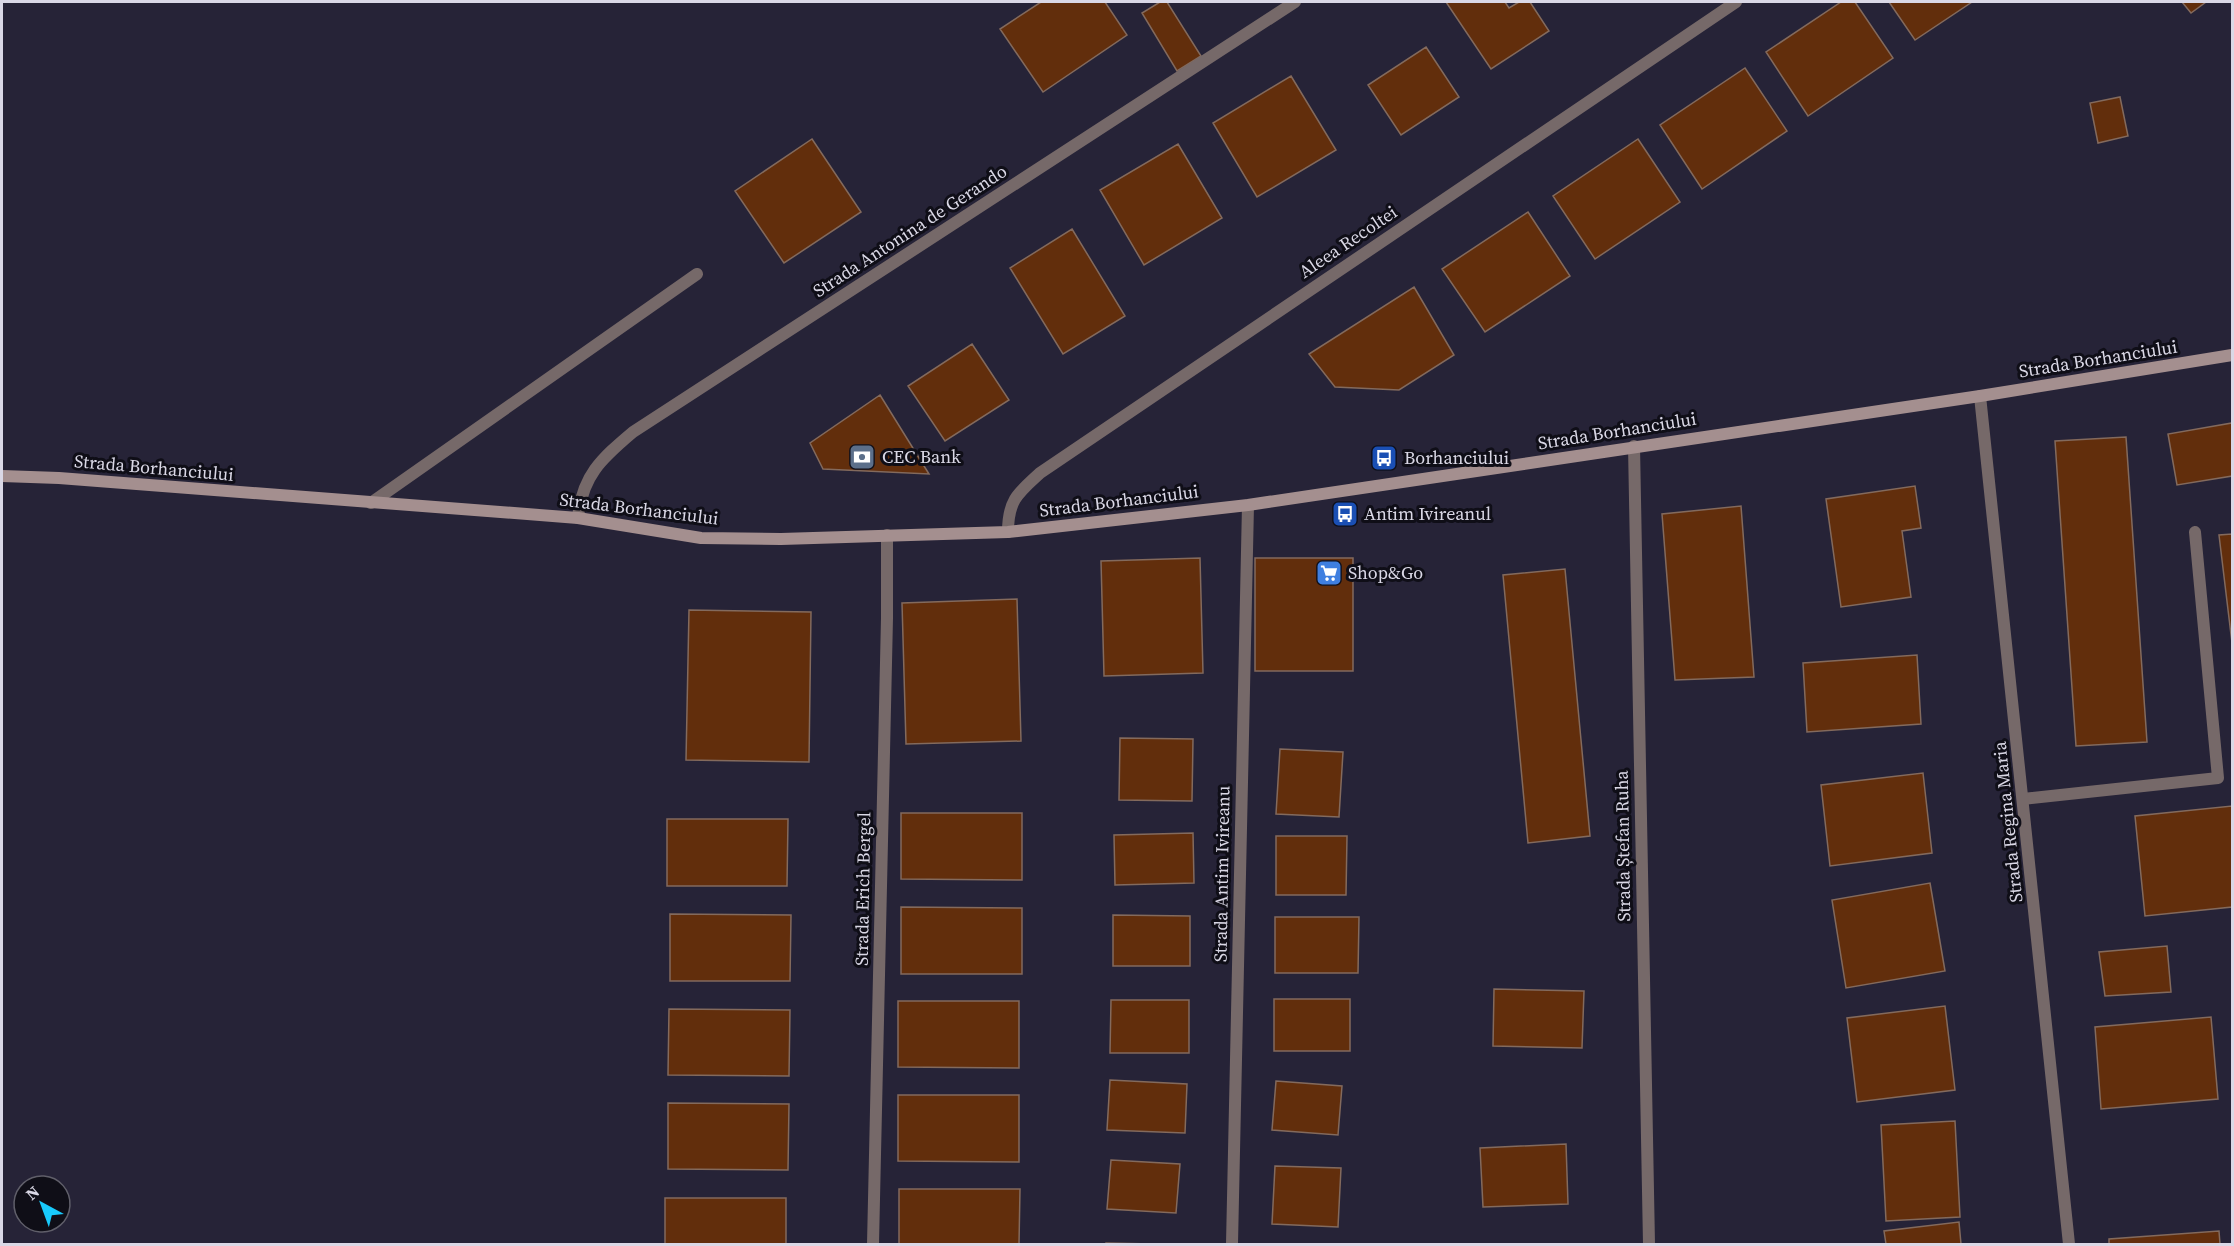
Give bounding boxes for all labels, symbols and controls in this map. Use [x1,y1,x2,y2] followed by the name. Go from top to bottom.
[808,158,1012,303] street label: Strada Antonina de Gerando
[1294,199,1402,284] street label: Aleea Recoltei
[2017,334,2179,383] street label: Strada Borhanciului
[1536,406,1698,455] street label: Strada Borhanciului
[847,442,877,472] bank icon: CEC Bank
[1369,443,1399,473] bus stop icon: Borhanciului
[882,444,961,469] place label: CEC Bank
[1404,445,1509,470] place label: Borhanciului
[73,448,235,487] street label: Strada Borhanciului
[1038,478,1200,523] street label: Strada Borhanciului
[558,486,720,531] street label: Strada Borhanciului
[1330,499,1360,529] bus stop icon: Antim Ivireanul
[1364,501,1491,526] place label: Antim Ivireanul
[1314,558,1344,588] supermarket icon: Shop&Go
[1348,560,1423,585] place label: Shop&Go
[1987,740,2028,904] street label: Strada Regina Maria
[1609,769,1636,922] street label: Strada Ștefan Ruha
[1207,786,1236,962] street label: Strada Antim Ivireanu
[849,812,876,966] street label: Strada Erich Bergel
[12,1174,72,1234] north arrow
[21,1180,44,1205] text: N

